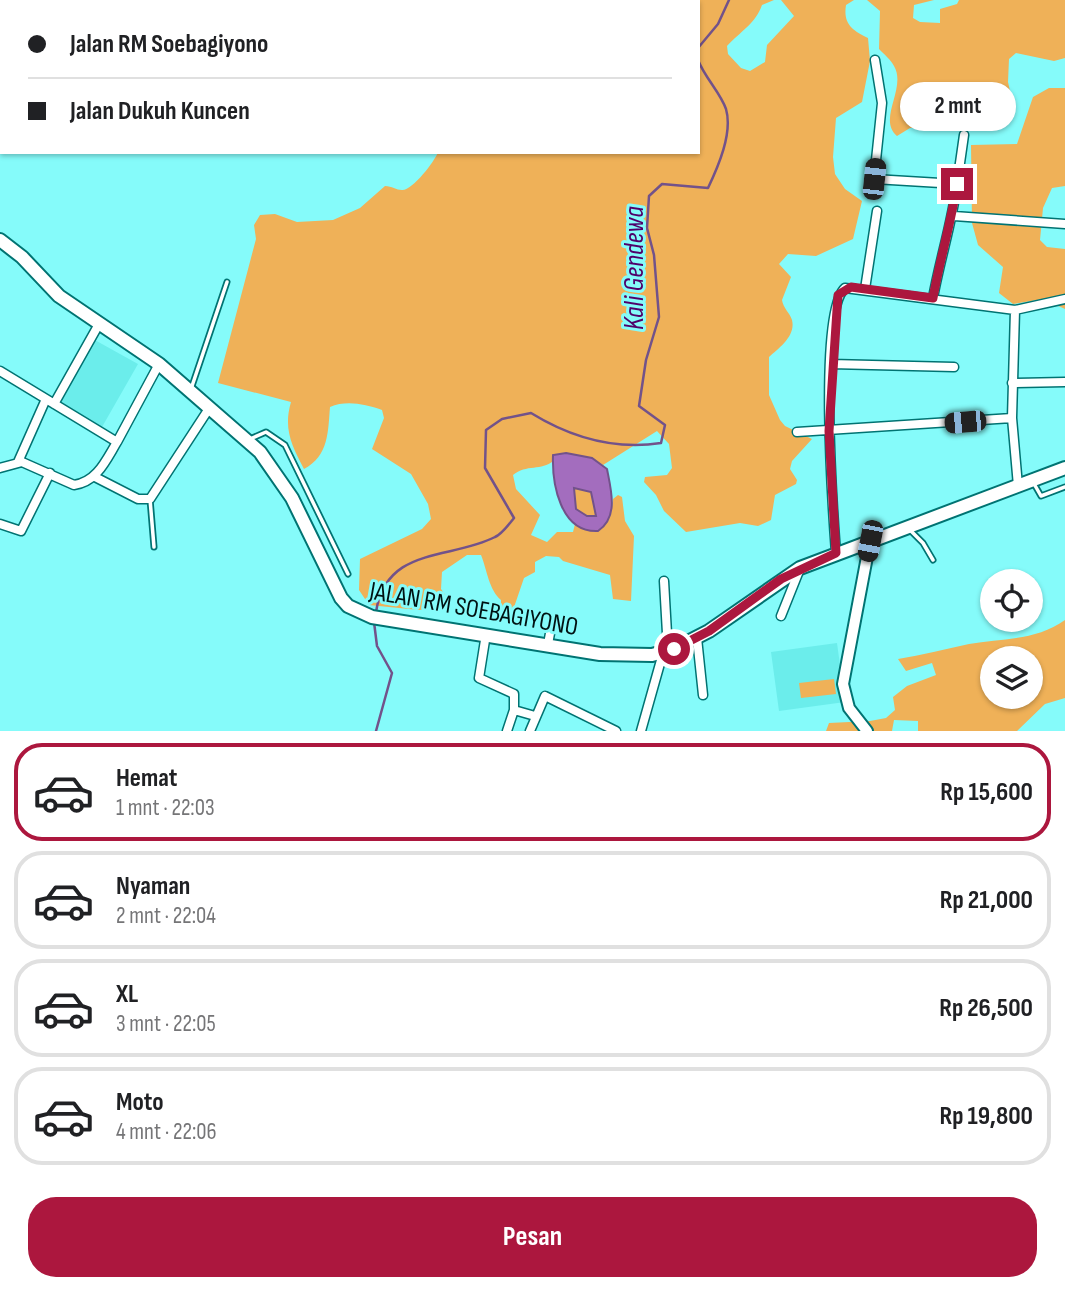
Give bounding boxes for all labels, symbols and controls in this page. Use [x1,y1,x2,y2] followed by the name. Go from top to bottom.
[70,29,268,60] text: Jalan RM Soebagiyono
[899,82,1015,132] callout: 2 mnt
[935,92,981,120] text: 2 mnt
[70,96,250,127] text: Jalan Dukuh Kuncen
[862,157,887,201] car
[941,168,973,200] route end
[618,205,651,330] water label: Kali Gendewa
[944,410,987,434] car
[856,518,885,564] car
[980,569,1043,709] map controls
[980,569,1043,632] button: locate
[366,576,580,643] street label: JALAN RM SOEBAGIYONO
[658,633,690,665] route start
[980,646,1043,709] button: layers
[32,761,95,824] icon: car
[116,763,177,794] text: Hemat
[940,777,1033,808] text: Rp 15,600
[116,794,215,822] text: 1 mnt · 22:03
[32,869,95,932] icon: car
[116,871,190,902] text: Nyaman
[940,885,1033,916] text: Rp 21,000
[116,902,216,930] text: 2 mnt · 22:04
[32,977,95,1040] icon: car
[116,979,138,1010] text: XL
[939,993,1033,1024] text: Rp 26,500
[116,1010,216,1038] text: 3 mnt · 22:05
[32,1085,95,1148] icon: car
[116,1087,164,1118] text: Moto
[940,1101,1033,1132] text: Rp 19,800
[116,1118,217,1146] text: 4 mnt · 22:06
[28,1197,1037,1277] button: Pesan

